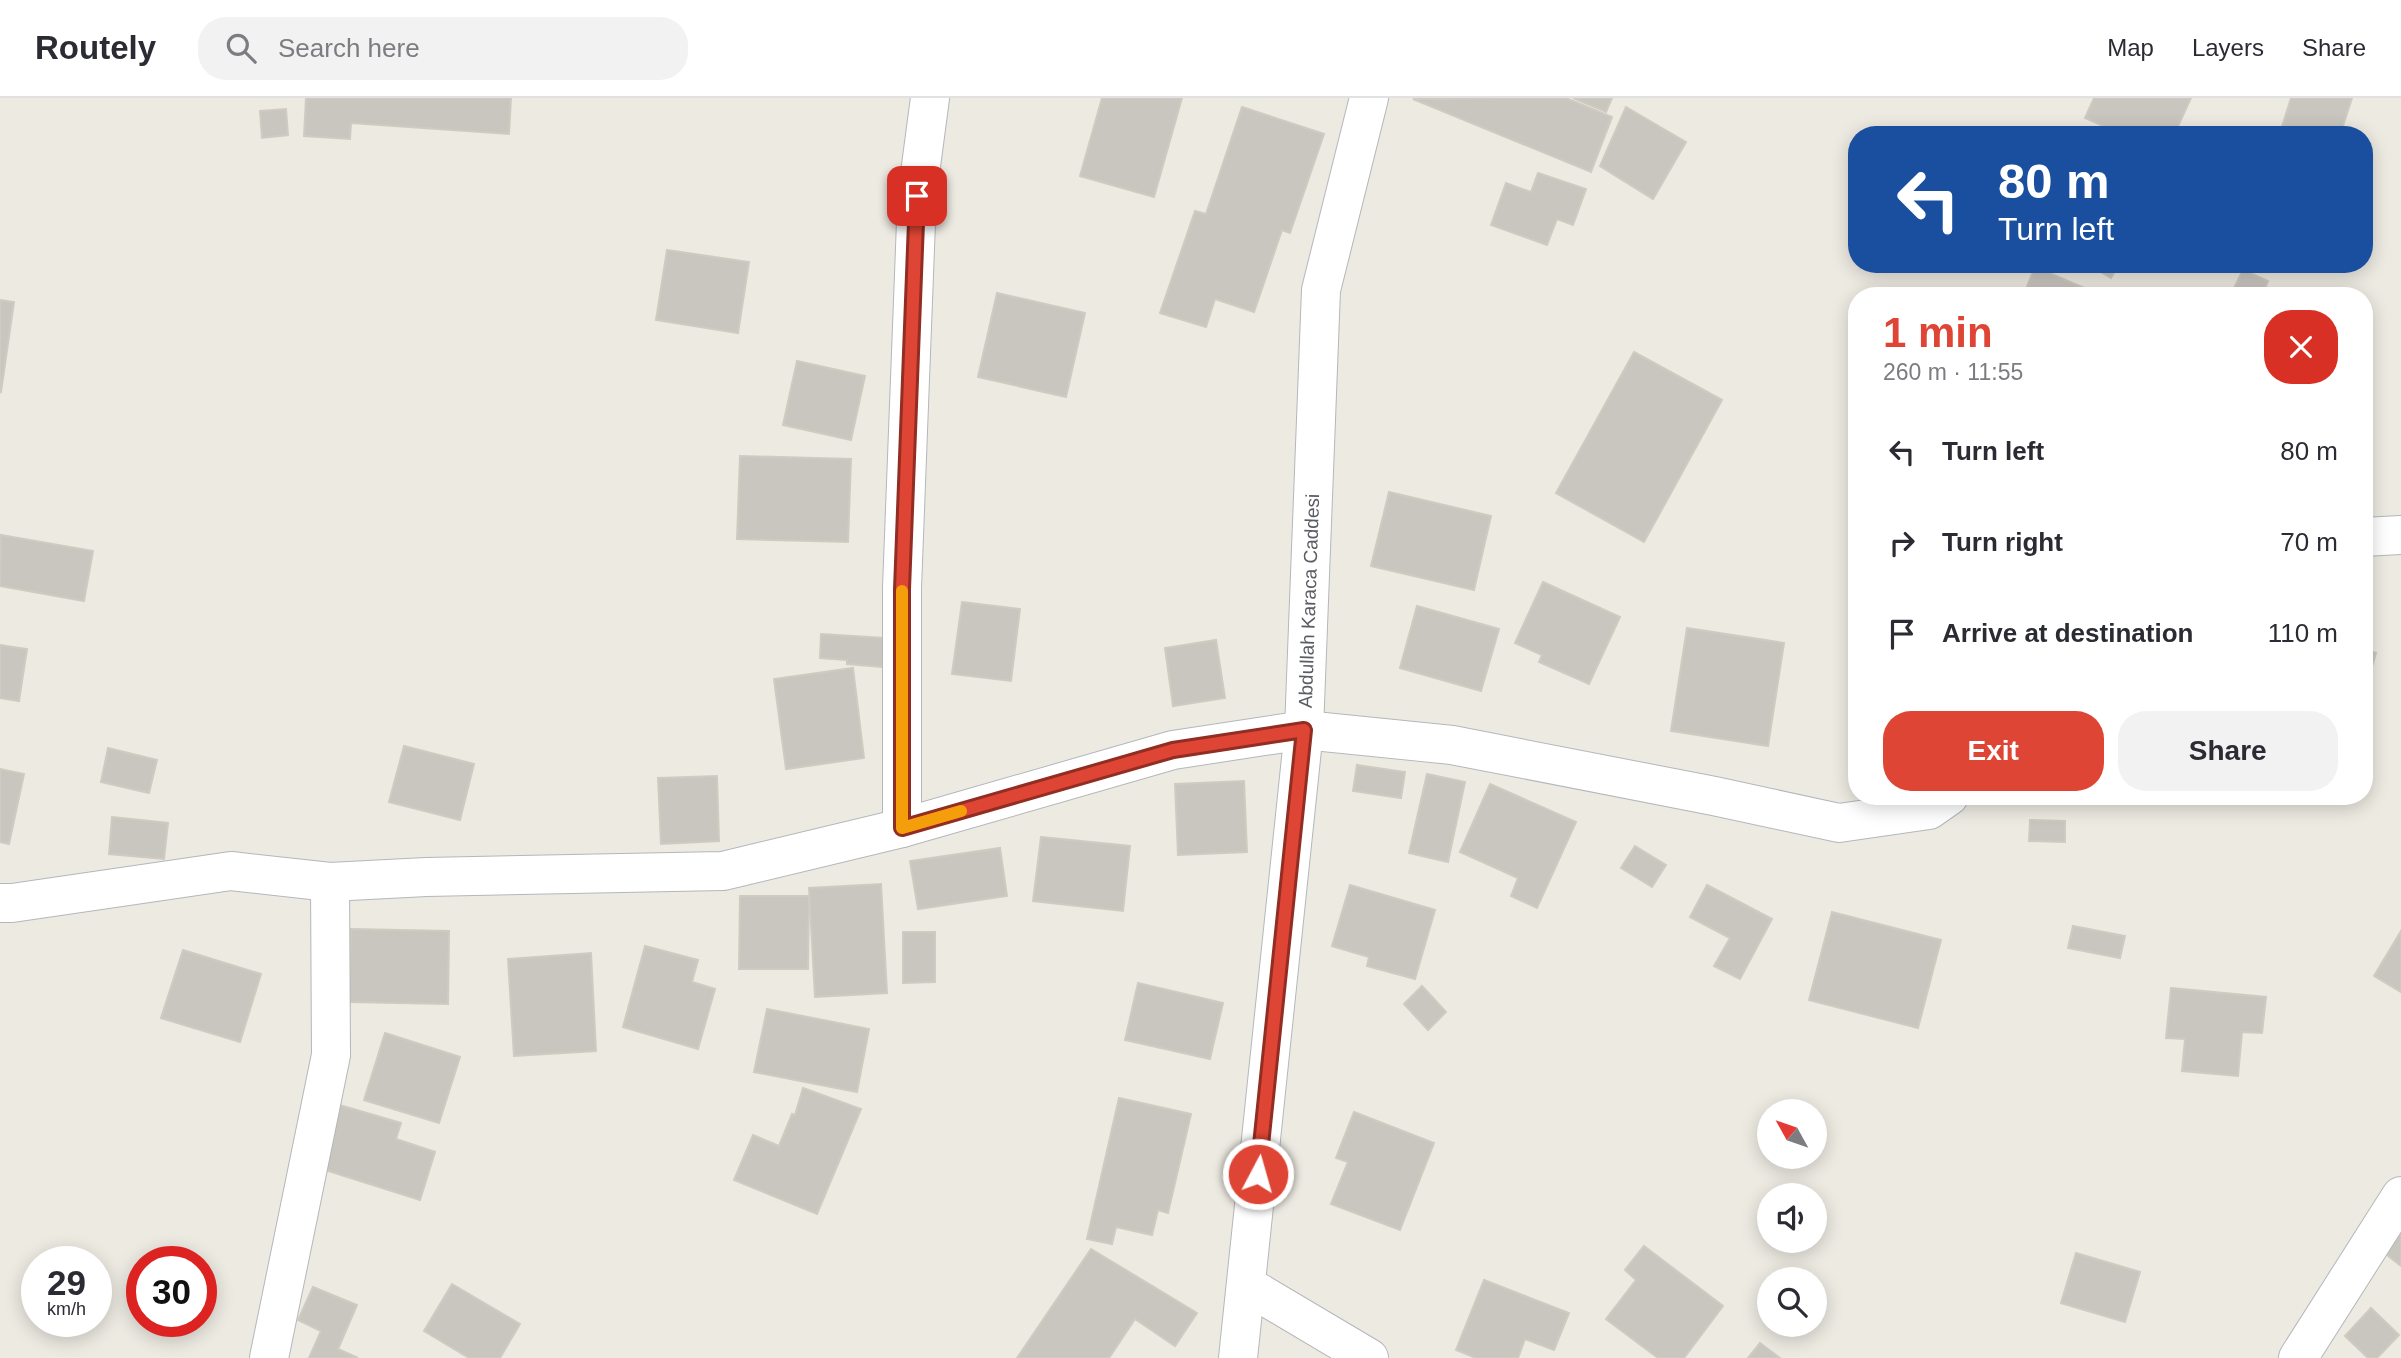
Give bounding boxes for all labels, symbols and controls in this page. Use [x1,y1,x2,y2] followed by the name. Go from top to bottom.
[198,17,688,80] search box
[35,29,156,66] text: Routely
[222,29,260,67] icon: search
[278,33,420,63] text: Search here
[2107,34,2154,61] text: Map
[2192,34,2264,61] text: Layers
[2302,34,2366,61] text: Share
[1883,154,1974,245] icon: left
[1998,154,2110,208] text: 80 m
[887,166,947,226] pin
[898,177,936,215] icon: arrive
[1998,211,2114,247] text: Turn left
[1883,309,1993,356] text: 1 min
[2264,310,2338,384] button: close
[1883,359,2023,385] text: 260 m · 11:55
[1883,433,1921,471] icon: left
[1942,436,2044,466] text: Turn left
[2280,436,2338,466] text: 80 m
[1295,493,1323,709] street label: Abdullah Karaca Caddesi
[1883,524,1921,562] icon: right
[1942,527,2063,557] text: Turn right
[2280,527,2338,557] text: 70 m
[1883,615,1921,653] icon: arrive
[1942,618,2193,648] text: Arrive at destination
[2268,618,2338,648] text: 110 m
[1883,711,2104,791] button: Exit
[2118,711,2338,791] button: Share
[1757,1099,1827,1169] north arrow
[1757,1099,1827,1337] map controls
[1221,1137,1295,1211] position arrow
[1757,1183,1827,1253] button: sound
[126,1246,217,1337] speed limit sign: 30
[47,1263,86,1302] text: 29
[1757,1267,1827,1337] button: search
[47,1299,86,1319] text: km/h

